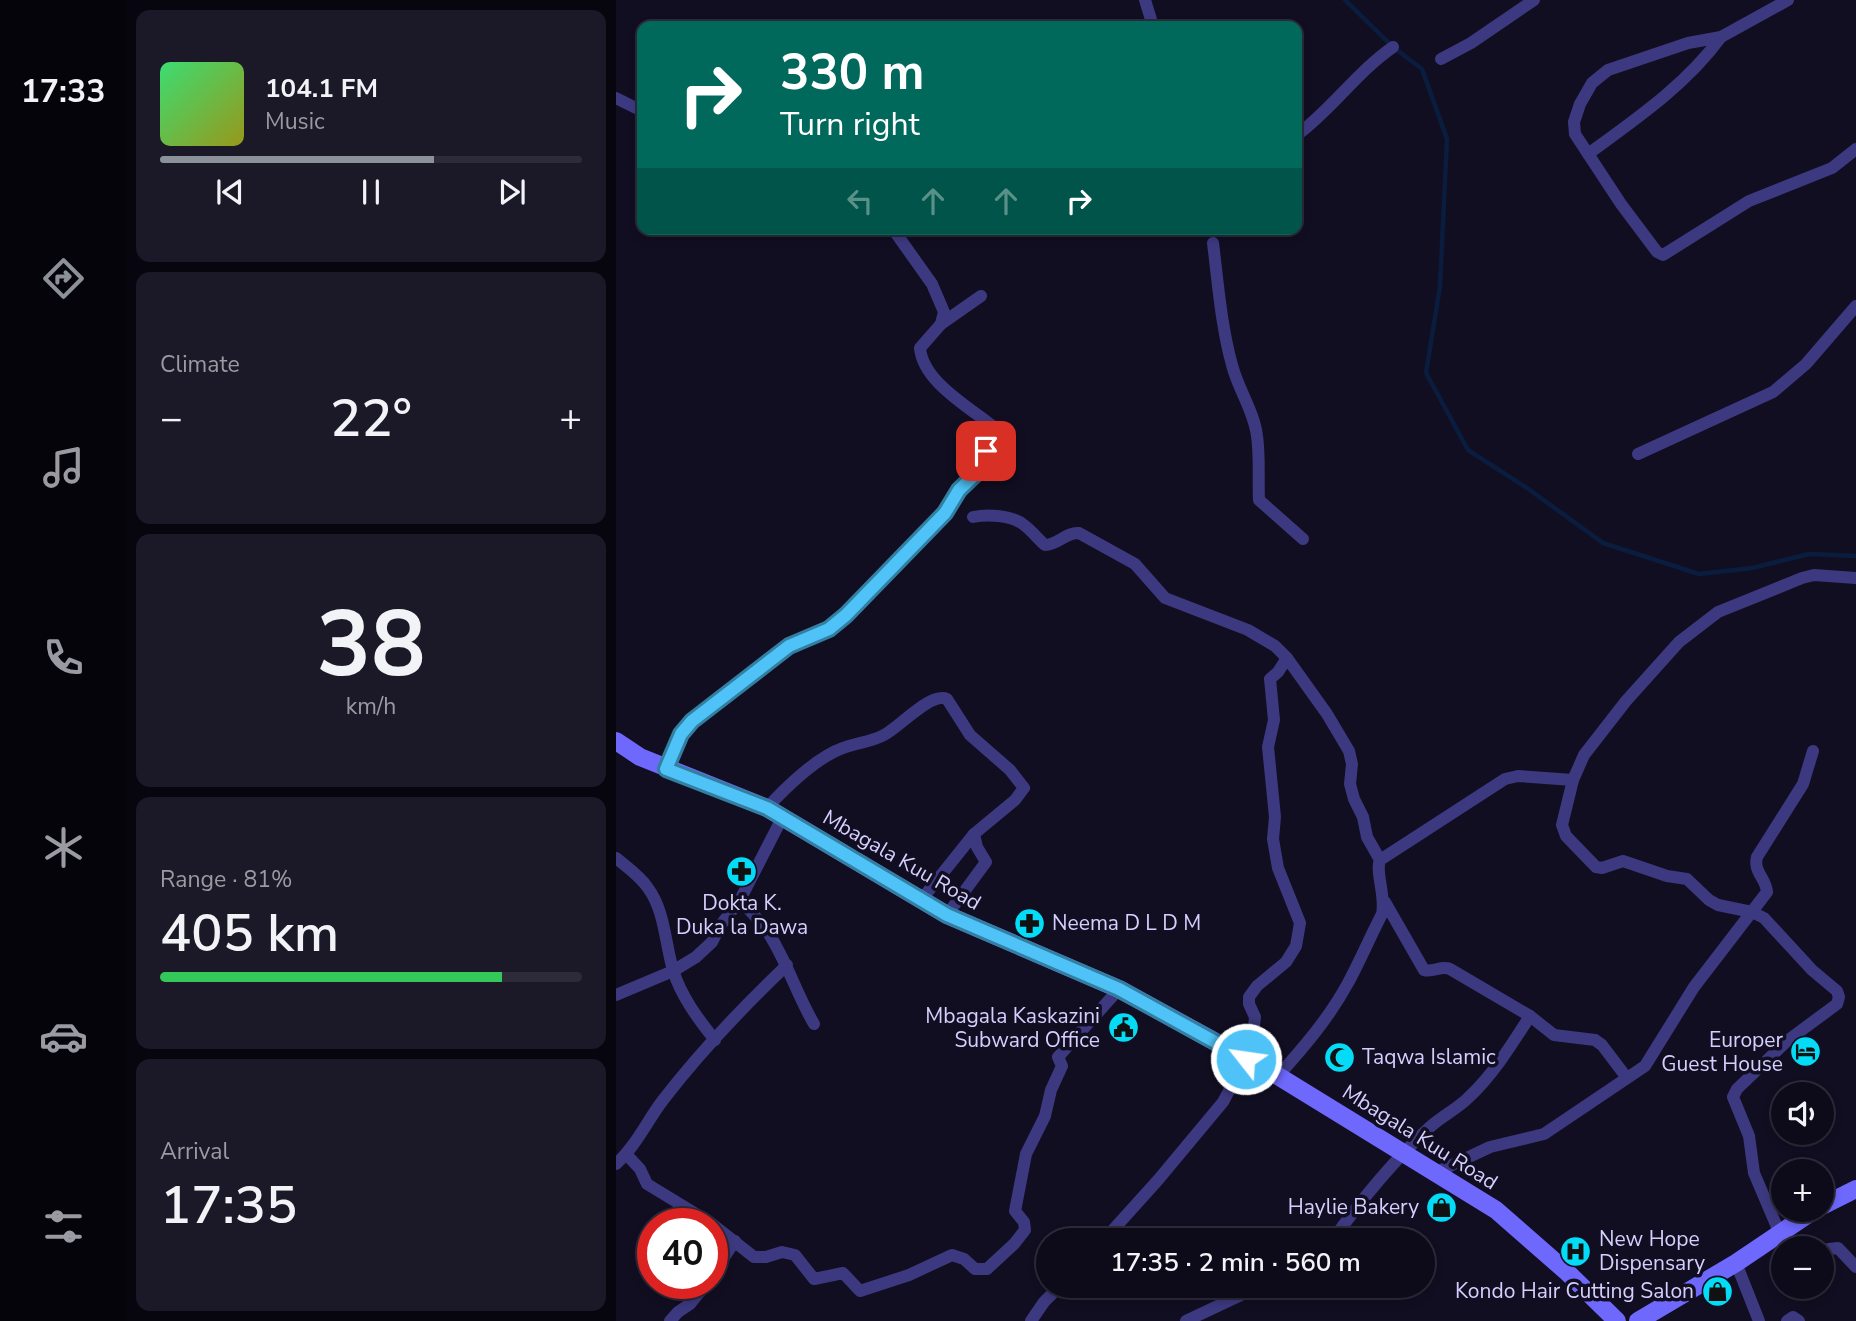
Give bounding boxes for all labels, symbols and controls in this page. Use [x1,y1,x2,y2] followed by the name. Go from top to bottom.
[780,39,924,106] text: 330 m
[665,49,756,140] icon: right
[21,70,105,113] text: 17:33
[265,71,378,106] text: 104.1 FM
[780,103,920,146] text: Turn right
[265,106,325,137] text: Music
[211,173,249,211] icon: previous
[352,173,390,211] icon: pause
[493,173,531,211] icon: next
[841,182,879,220] icon: left
[914,182,952,220] icon: ahead
[987,182,1025,220] icon: ahead
[1060,182,1098,220] icon: right
[39,254,88,303] icon: directions
[160,349,240,380] text: Climate
[330,383,412,454] text: 22°
[160,393,183,444] text: −
[559,393,582,444] text: +
[956,421,1016,481] pin
[967,432,1005,470] icon: arrive
[39,443,88,492] icon: music
[316,583,426,707] text: 38
[39,633,88,682] icon: phone
[346,691,396,722] text: km/h
[818,803,986,917] street label: Mbagala Kuu Road
[39,823,88,872] icon: climate
[725,854,759,888] pharmacy icon: Dokta K. Duka la Dawa
[160,864,292,895] text: Range · 81%
[676,889,808,941] place label: Dokta K. Duka la Dawa
[160,898,339,969] text: 405 km
[1012,906,1046,940] pharmacy icon: Neema D L D M
[1052,909,1201,937] place label: Neema D L D M
[925,1002,1100,1054] place label: Mbagala Kaskazini Subward Office
[1106,1011,1140,1045] public building icon: Mbagala Kaskazini Subward Office
[39,1012,88,1061] icon: car
[1209,1022,1283,1096] position arrow
[1661,1026,1783,1078] place label: Europer Guest House
[1789,1035,1823,1069] hotel icon: Europer Guest House
[1322,1040,1356,1074] mosque icon: Taqwa Islamic
[1362,1043,1496,1071] place label: Taqwa Islamic
[1337,1078,1503,1196] street label: Mbagala Kuu Road
[1771,1082,1834,1299] map controls
[1771,1082,1834,1145] button: sound
[160,1136,229,1167] text: Arrival
[1771,1159,1834,1222] button: +
[160,1170,297,1241] text: 17:35
[1425,1190,1459,1224] shop icon: Haylie Bakery
[1288,1193,1419,1221] place label: Haylie Bakery
[39,1202,88,1251] icon: filters
[637,1208,728,1299] speed limit sign: 40
[1599,1225,1705,1277] place label: New Hope Dispensary
[1559,1234,1593,1268] hospital icon: New Hope Dispensary
[1771,1236,1834,1299] button: −
[1110,1245,1361,1280] text: 17:35 · 2 min · 560 m
[1700,1274,1734,1308] shop icon: Kondo Hair Cutting Salon
[1455,1277,1694,1305] place label: Kondo Hair Cutting Salon

